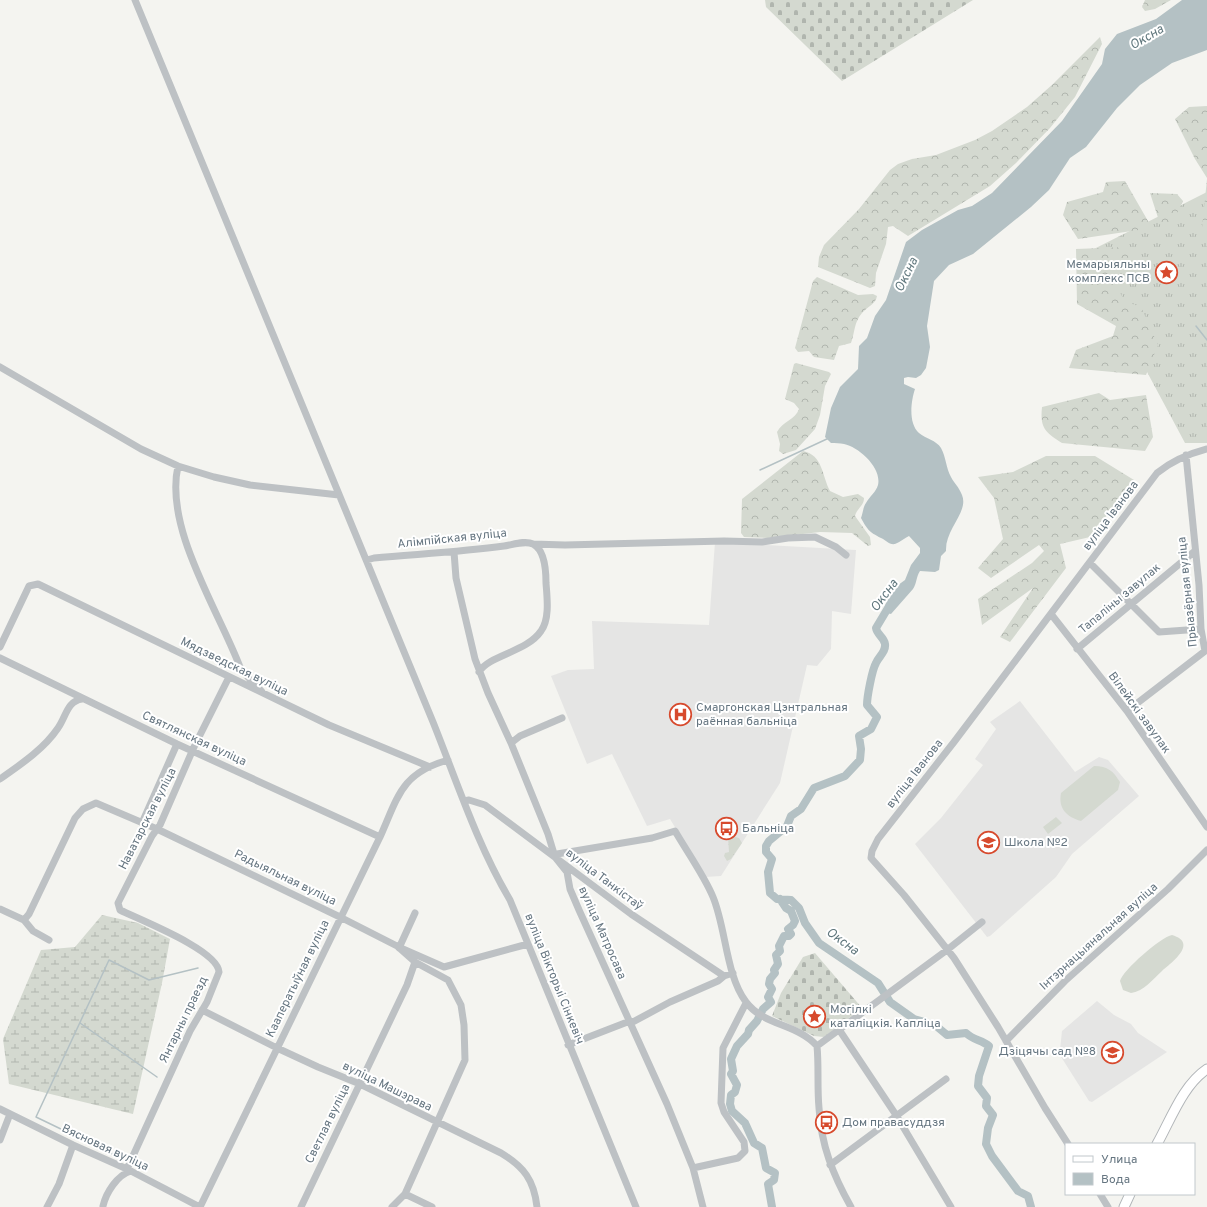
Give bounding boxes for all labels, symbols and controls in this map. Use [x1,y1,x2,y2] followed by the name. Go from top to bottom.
[1127,22,1167,54] water label: Оксна
[892,255,922,295] water label: Оксна
[1066,257,1150,287] place label: Мемарыяльны комплекс ПСВ
[1153,259,1179,285] place icon: Мемарыяльны комплекс ПСВ
[1079,478,1143,554] street label: вуліца Іванова
[397,525,507,553] street label: Алімпійская вуліца
[1174,536,1202,648] street label: Прыазёрная вуліца
[1076,560,1164,638] street label: Тапаліны завулак
[868,576,903,615] water label: Оксна
[178,634,290,700] street label: Мядзведская вуліца
[1104,669,1174,757] street label: Вілейскі завулак
[696,700,848,730] place label: Смаргонская Цэнтральная раённая бальніца
[668,702,694,728] hospital icon: Смаргонская Цэнтральная раённая бальніца
[139,708,249,770] street label: Святлянская вуліца
[883,736,947,812] street label: вуліца Іванова
[115,765,181,873] street label: Наватарская вуліца
[714,816,740,842] bus stop icon: Бальніца
[742,821,794,837] place label: Бальніца
[976,830,1002,856] school or university icon: Школа №2
[1004,835,1068,851] place label: Школа №2
[231,846,339,910] street label: Радыяльная вуліца
[562,846,646,914] street label: вуліца Танкістаў
[1037,880,1161,994] street label: Інтэрнацыянальная вуліца
[574,884,630,982] street label: вуліца Матросава
[520,911,588,1047] street label: вуліца Вікторыі Сінкевіч
[263,918,333,1040] street label: Кааператыўная вуліца
[823,925,862,960] water label: Оксна
[156,974,212,1066] street label: Янтарны праезд
[830,1002,941,1032] place label: Могілкі каталіцкія. Капліца
[801,1004,827,1030] place icon: Могілкі каталіцкія. Капліца
[1099,1039,1125,1065] school or university icon: Дзіцячы сад №8
[998,1044,1096,1060] place label: Дзіцячы сад №8
[340,1058,434,1116] street label: вуліца Машэрава
[302,1082,354,1166] street label: Светлая вуліца
[813,1110,839,1136] bus stop icon: Дом правасуддзя
[842,1115,945,1131] place label: Дом правасуддзя
[59,1121,151,1175] street label: Вясновая вуліца
[1065,1143,1195,1195] legend
[1101,1152,1137,1168] text: Улица
[1101,1172,1130,1188] text: Вода

